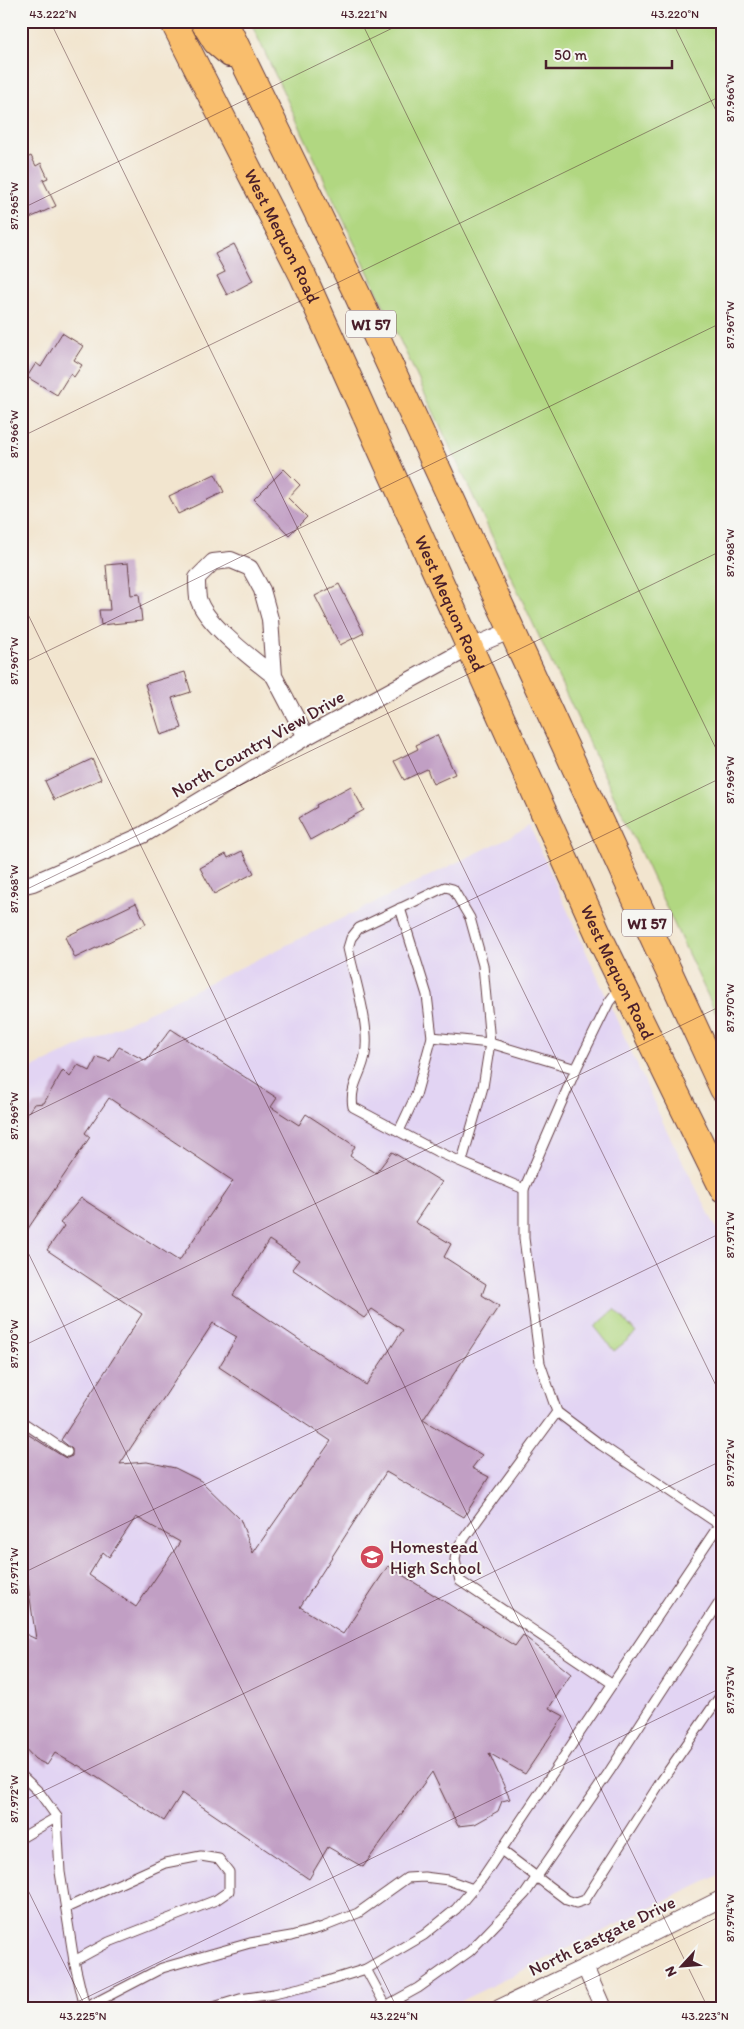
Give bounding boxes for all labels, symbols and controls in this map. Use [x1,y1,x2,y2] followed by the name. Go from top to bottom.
[29,7,77,21] text: 43.222°N
[341,7,387,21] text: 43.221°N
[651,7,699,21] text: 43.220°N
[546,38,673,70] scale bar
[554,46,587,64] text: 50 m
[723,74,737,122] text: 87.966°W
[239,165,325,307] street label: West Mequon Road
[7,182,21,230] text: 87.965°W
[723,301,737,349] text: 87.967°W
[346,310,396,338] road number: WI 57
[7,410,21,458] text: 87.966°W
[723,529,737,577] text: 87.968°W
[410,532,490,675] street label: West Mequon Road
[7,637,21,685] text: 87.967°W
[168,685,348,803] street label: North Country View Drive
[723,756,737,804] text: 87.969°W
[7,865,21,913] text: 87.968°W
[576,901,659,1043] street label: West Mequon Road
[622,910,672,936] road number: WI 57
[723,984,737,1032] text: 87.970°W
[7,1092,21,1140] text: 87.969°W
[723,1211,737,1259] text: 87.971°W
[7,1320,21,1368] text: 87.970°W
[723,1439,737,1487] text: 87.972°W
[390,1536,481,1579] place label: Homestead High School
[359,1544,385,1570] school or university icon: Homestead High School
[7,1547,21,1595] text: 87.971°W
[723,1666,737,1714] text: 87.973°W
[7,1775,21,1823] text: 87.972°W
[525,1891,679,1981] street label: North Eastgate Drive
[723,1894,737,1942] text: 87.974°W
[656,1942,706,1992] north arrow
[59,2009,107,2023] text: 43.225°N
[370,2009,418,2023] text: 43.224°N
[681,2009,729,2023] text: 43.223°N

